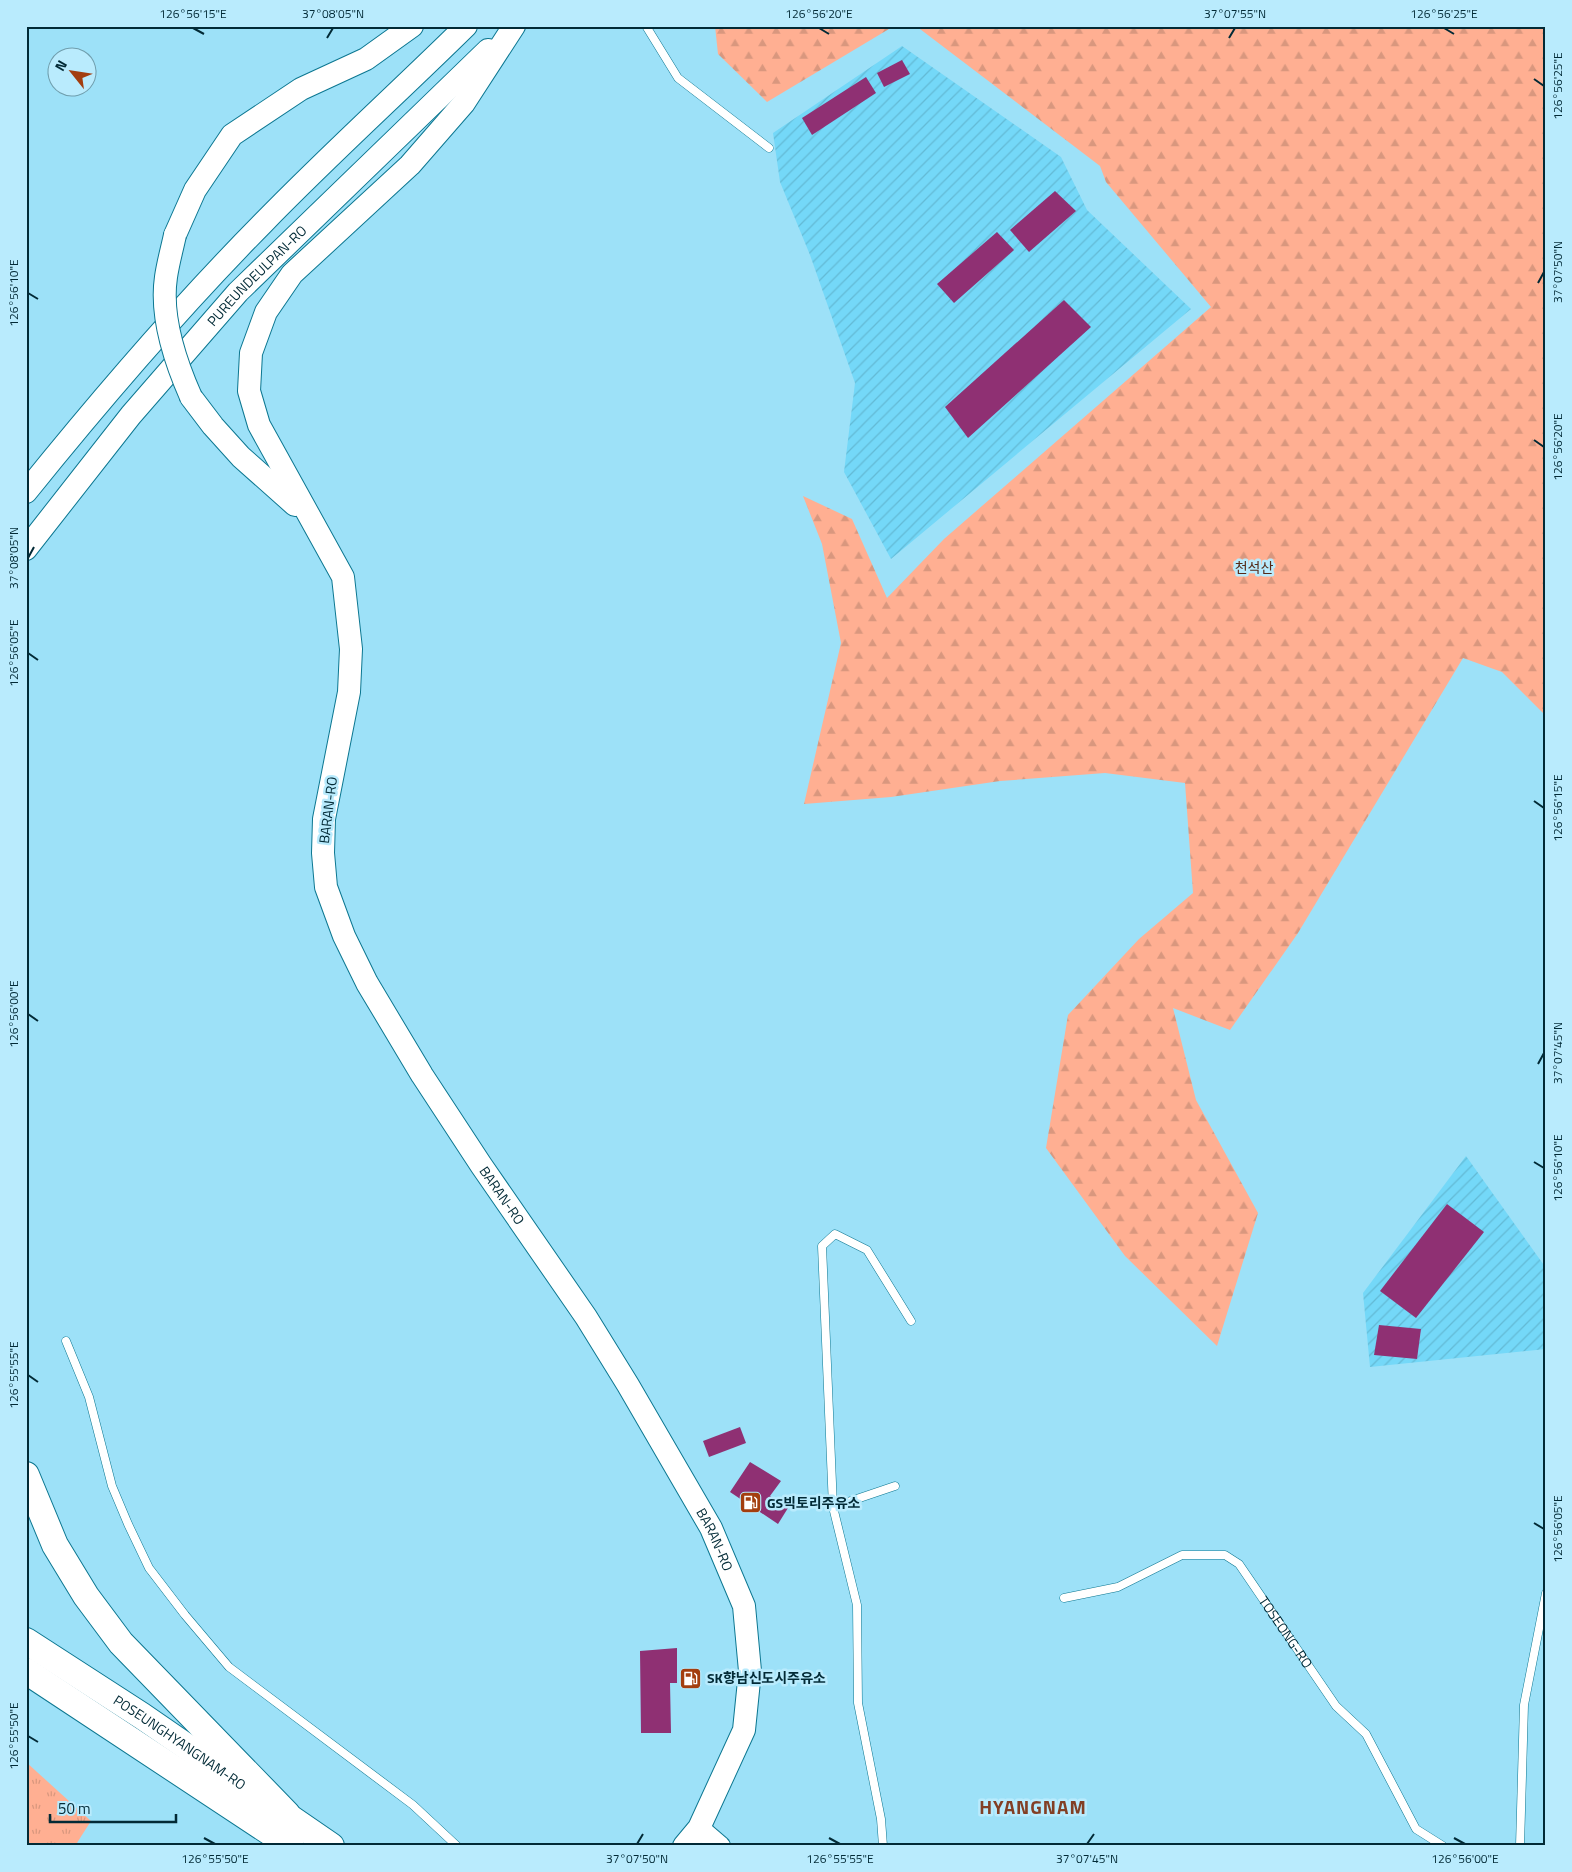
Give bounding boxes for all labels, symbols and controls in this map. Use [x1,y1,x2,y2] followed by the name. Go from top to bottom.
[159,4,227,23] text: 126°56'15"E
[302,4,364,23] text: 37°08'05"N
[785,4,853,23] text: 126°56'20"E
[1204,4,1266,23] text: 37°07'55"N
[1410,4,1478,23] text: 126°56'25"E
[48,48,98,98] north arrow
[1548,52,1567,120] text: 126°56'25"E
[49,56,72,75] text: N
[202,220,311,331] street label: PUREUNDEULPAN-RO
[1548,241,1567,303] text: 37°07'50"N
[4,259,23,327] text: 126°56'10"E
[1548,413,1567,481] text: 126°56'20"E
[4,527,23,589] text: 37°08'05"N
[1235,557,1273,578] park label: 천석산
[4,619,23,687] text: 126°56'05"E
[1548,774,1567,842] text: 126°56'15"E
[313,775,342,845] street label: BARAN-RO
[4,980,23,1048] text: 126°56'00"E
[1548,1022,1567,1084] text: 37°07'45"N
[1548,1134,1567,1202] text: 126°56'10"E
[475,1162,530,1229] street label: BARAN-RO
[4,1341,23,1409] text: 126°55'55"E
[739,1491,763,1515] fuel station icon: GS빅토리주유소
[767,1492,861,1513] place label: GS빅토리주유소
[1548,1495,1567,1563] text: 126°56'05"E
[692,1504,739,1574] street label: BARAN-RO
[1254,1592,1318,1672] street label: TOSEONG-RO
[679,1666,703,1690] fuel station icon: SK향남신도시주유소
[707,1667,826,1688] place label: SK향남신도시주유소
[109,1689,250,1795] street label: POSEUNGHYANGNAM-RO
[4,1702,23,1770] text: 126°55'50"E
[50,1792,176,1824] scale bar
[979,1792,1087,1821] district label: HYANGNAM
[58,1797,91,1820] text: 50 m
[181,1849,249,1868] text: 126°55'50"E
[606,1849,668,1868] text: 37°07'50"N
[806,1849,874,1868] text: 126°55'55"E
[1056,1849,1118,1868] text: 37°07'45"N
[1431,1849,1499,1868] text: 126°56'00"E

